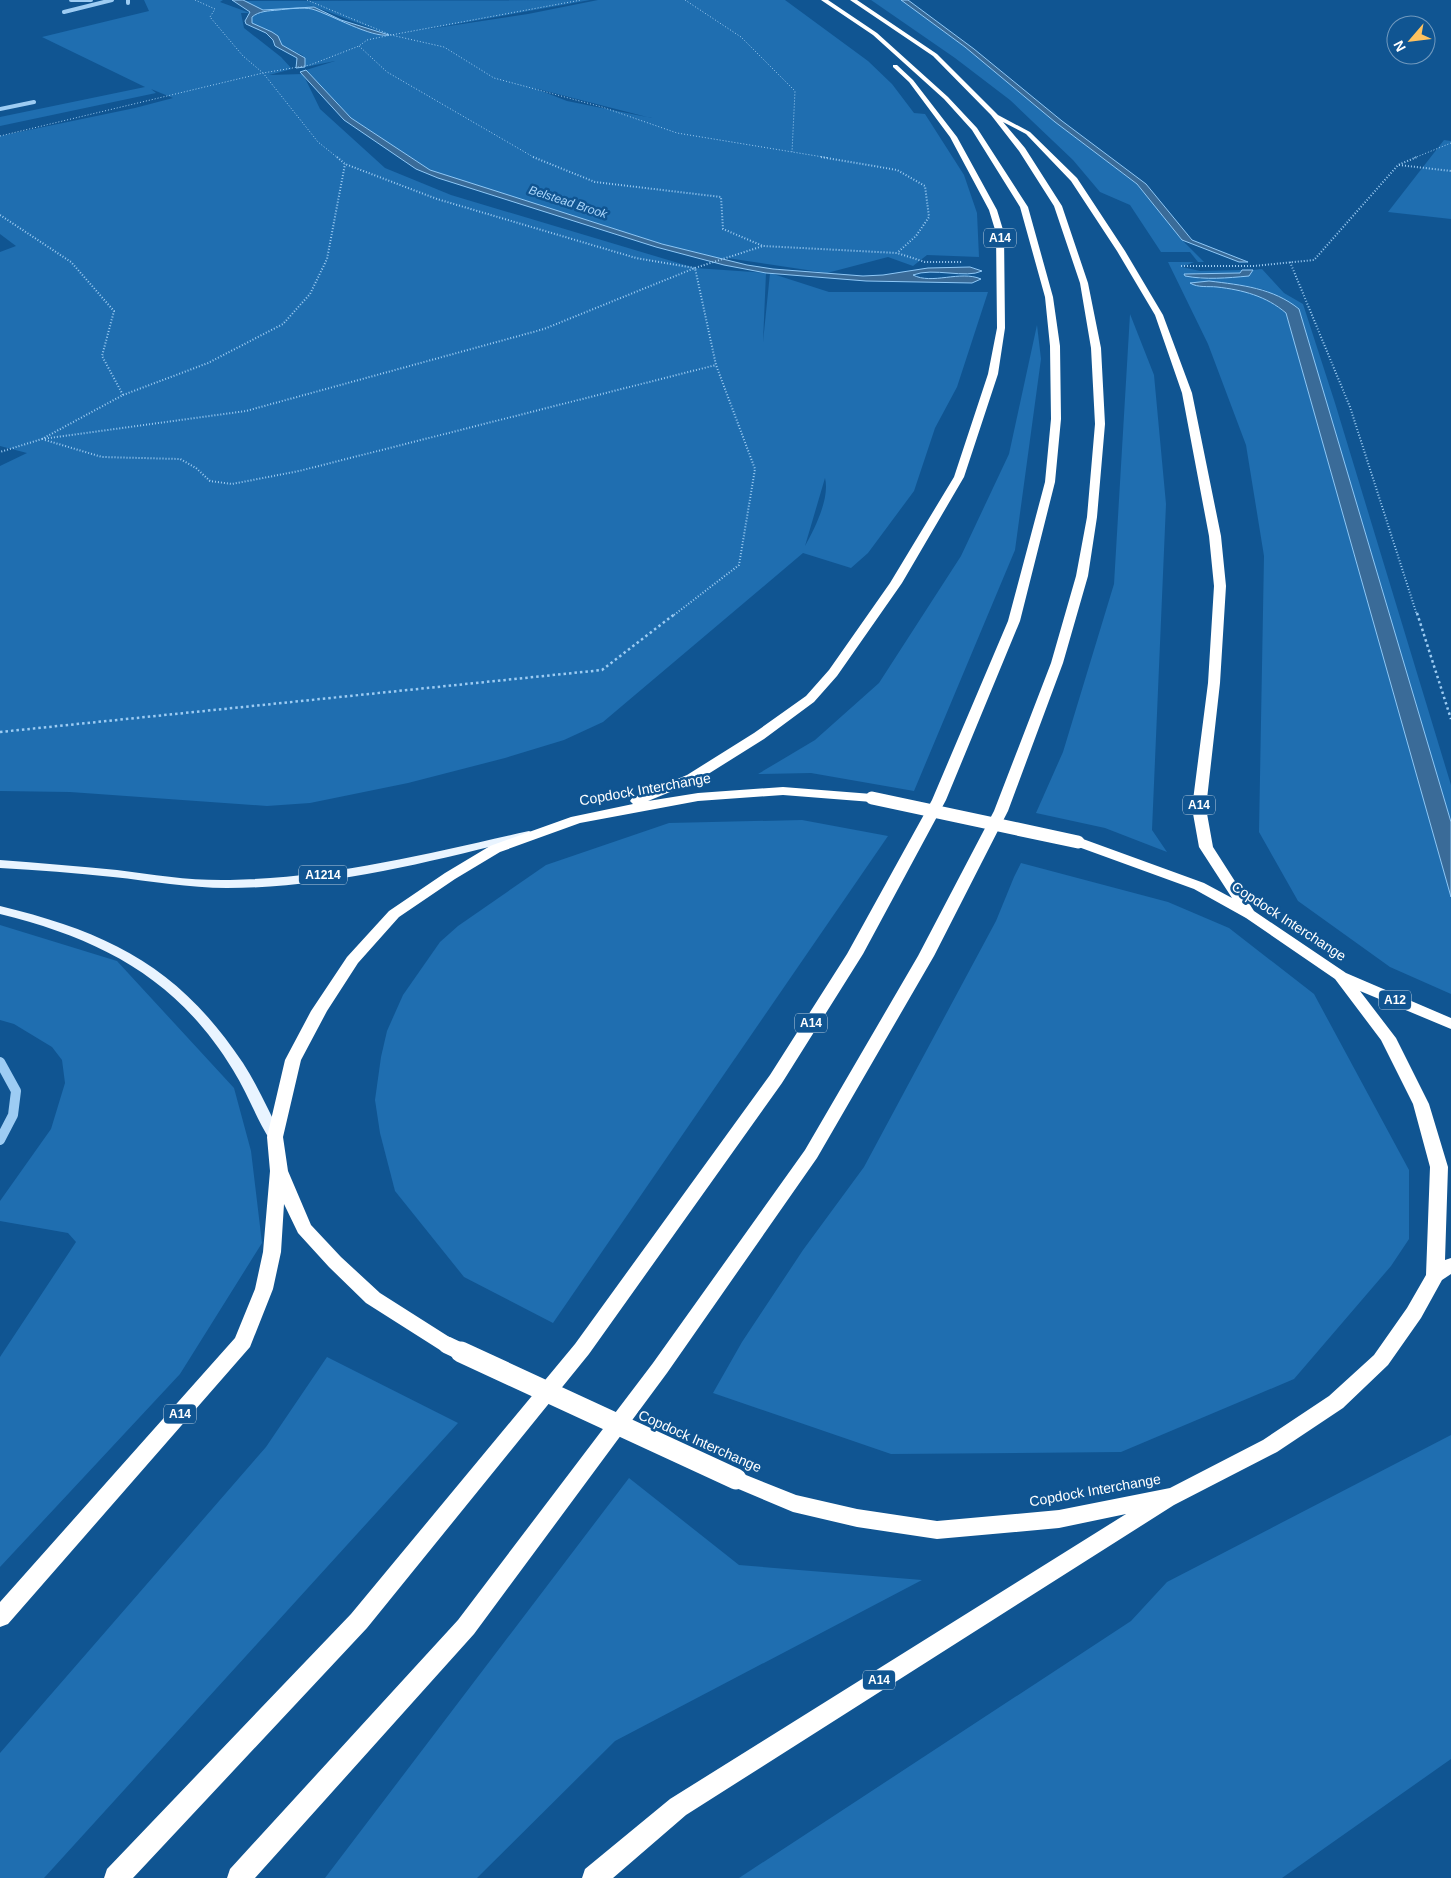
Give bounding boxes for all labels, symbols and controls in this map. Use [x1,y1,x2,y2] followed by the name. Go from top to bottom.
[1386,15,1436,65] north arrow
[1390,38,1409,54] text: N
[527,183,610,222] water label: Belstead Brook
[984,228,1016,248] road number: A14
[578,770,712,808] street label: Copdock Interchange
[1183,796,1215,814] road number: A14
[299,866,347,884] road number: A1214
[1229,878,1349,964] street label: Copdock Interchange
[1379,990,1411,1010] road number: A12
[795,1014,827,1032] road number: A14
[164,1405,196,1424] road number: A14
[636,1407,764,1475] street label: Copdock Interchange
[1028,1471,1162,1509] street label: Copdock Interchange
[863,1670,895,1690] road number: A14

